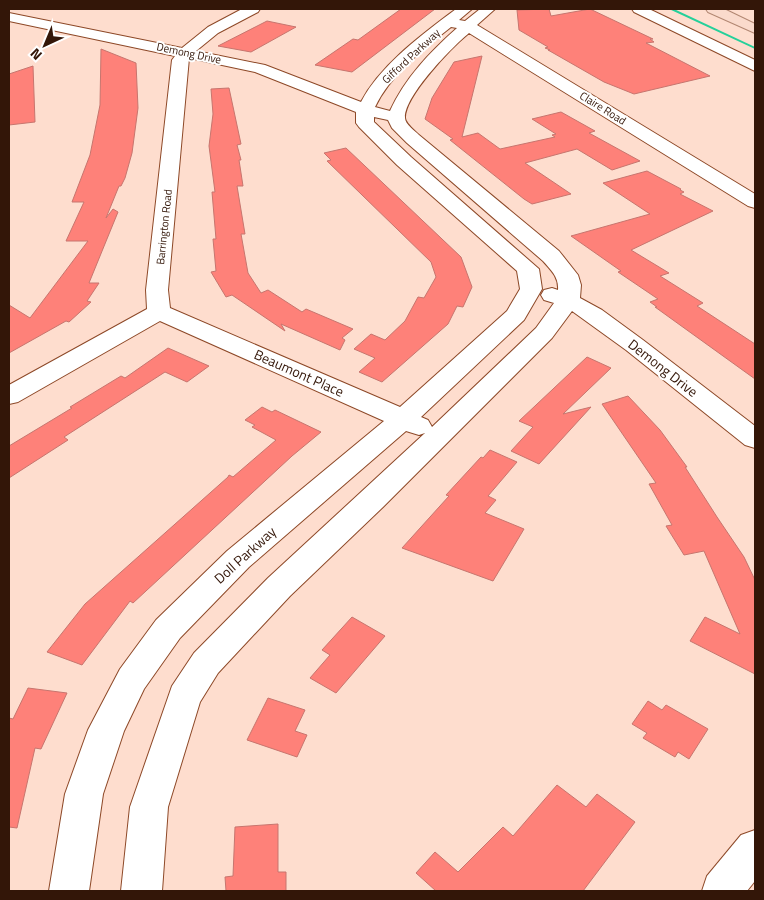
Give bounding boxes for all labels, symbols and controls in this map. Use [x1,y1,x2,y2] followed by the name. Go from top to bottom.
[20,20,70,70] north arrow
[378,24,444,87] street label: Gifford Parkway
[155,38,223,68] street label: Demong Drive
[25,44,46,66] text: N
[577,87,629,129] street label: Claire Road
[152,188,176,265] street label: Barrington Road
[624,334,703,402] street label: Demong Drive
[251,343,347,402] street label: Beaumont Place
[209,521,281,588] street label: Doll Parkway

